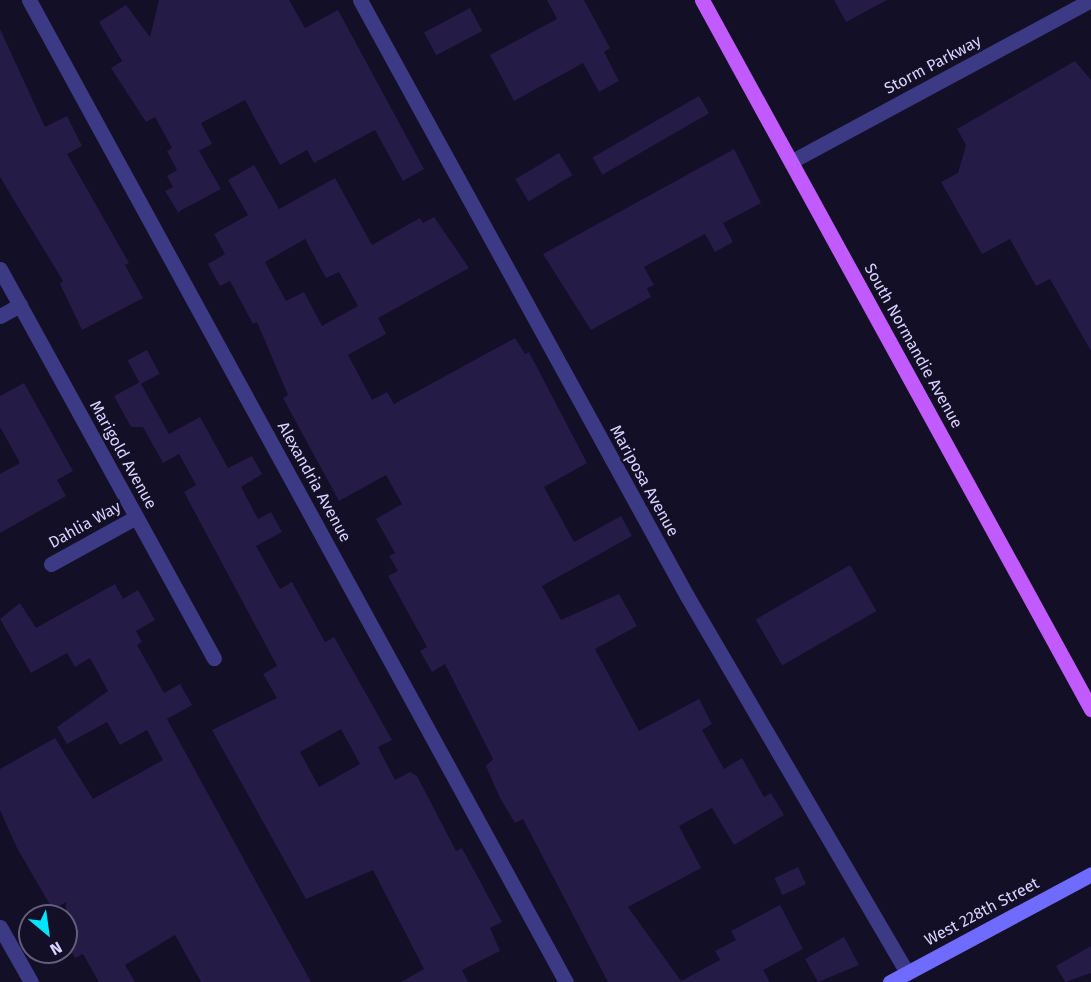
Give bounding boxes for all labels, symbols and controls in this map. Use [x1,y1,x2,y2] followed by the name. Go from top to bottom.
[881,31,985,99] street label: Storm Parkway
[860,260,966,432] street label: South Normandie Avenue
[85,398,161,512] street label: Marigold Avenue
[273,419,355,545] street label: Alexandria Avenue
[606,422,682,540] street label: Mariposa Avenue
[46,497,124,553] street label: Dahlia Way
[922,874,1042,950] street label: West 228th Street
[18,904,78,964] north arrow
[47,938,65,959] text: N

